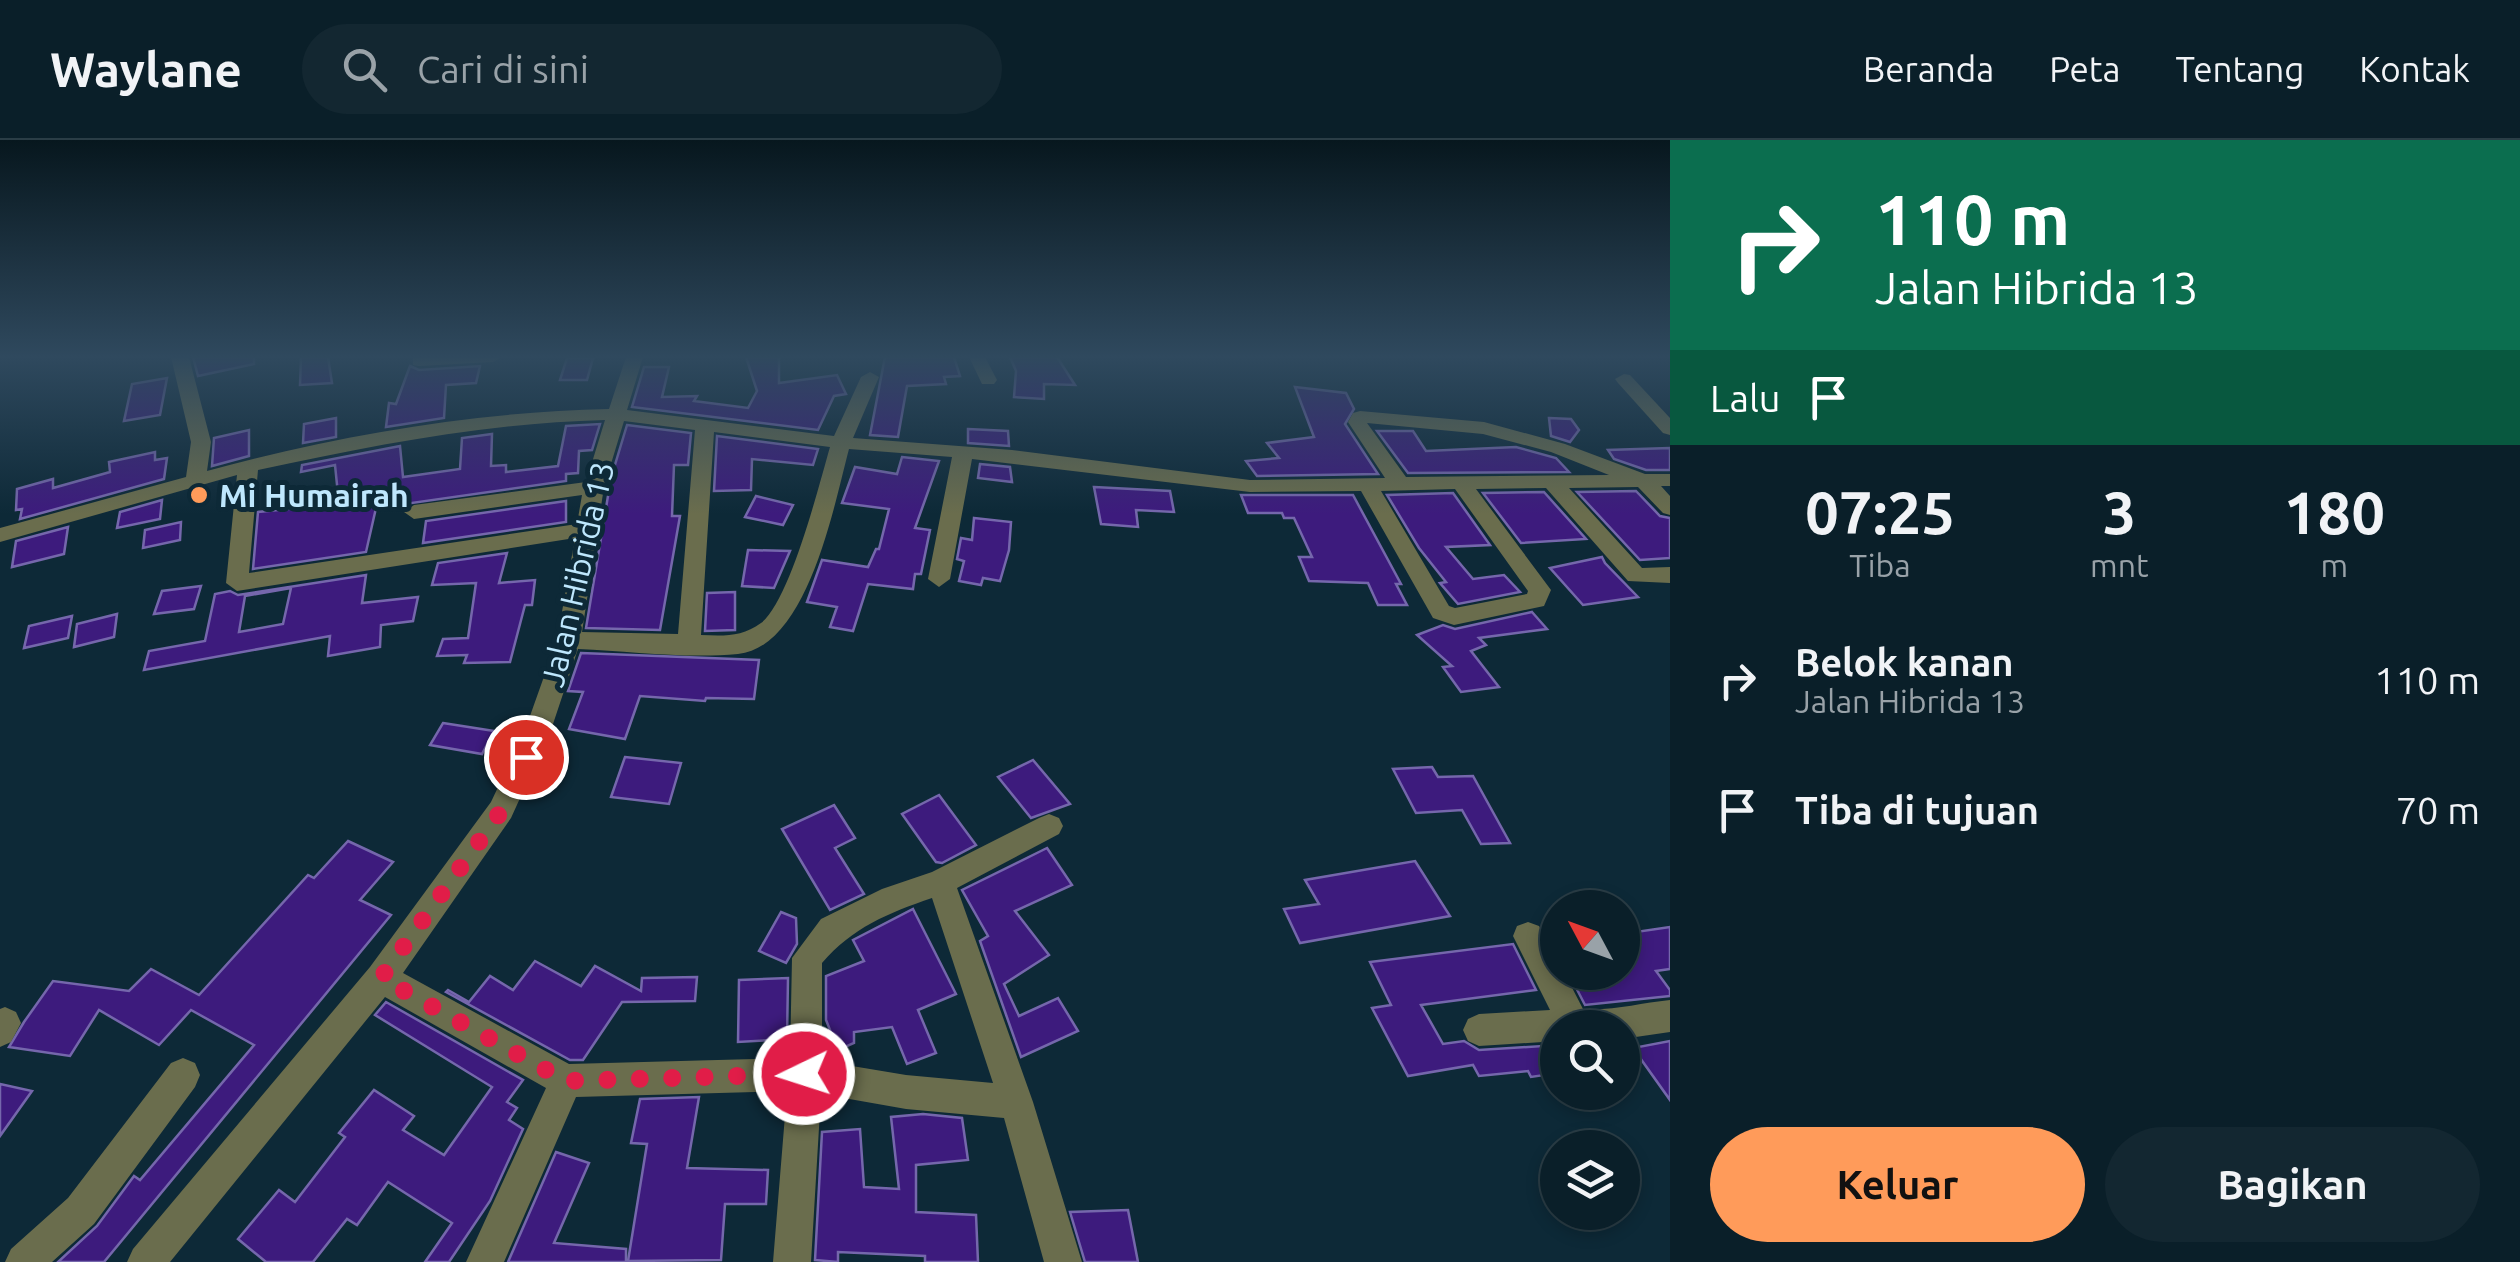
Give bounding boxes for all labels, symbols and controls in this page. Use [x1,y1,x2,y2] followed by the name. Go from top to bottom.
[302,24,1002,114] search box
[50,42,242,96] text: Waylane
[337,42,392,97] icon: search
[417,48,589,90] text: Cari di sini
[1863,49,1994,89] text: Beranda
[2049,49,2120,89] text: Peta
[2175,49,2304,89] text: Tentang
[2359,49,2470,89] text: Kontak
[1710,180,1840,310] icon: right
[1875,180,2070,258] text: 110 m
[1875,262,2198,313] text: Jalan Hibrida 13
[1801,370,1856,425] icon: arrive
[1710,377,1781,419] text: Lalu
[534,458,620,690] street label: Jalan Hibrida 13
[219,477,409,513] place label: Mi Humairah
[1805,478,1955,545] text: 07:25
[2102,478,2136,545] text: 3
[2284,478,2385,545] text: 180
[188,484,210,506] marker: Mi Humairah
[1849,547,1911,583] text: Tiba
[2090,547,2149,583] text: mnt
[2320,547,2348,583] text: m
[1795,641,2014,683] text: Belok kanan
[1710,653,1765,708] icon: right
[2374,659,2480,701] text: 110 m
[1795,683,2025,719] text: Jalan Hibrida 13
[484,715,569,800] pin
[499,730,554,785] icon: arrive
[1710,783,1765,838] icon: arrive
[1795,789,2039,831] text: Tiba di tujuan
[2396,789,2480,831] text: 70 m
[1540,890,1640,990] north arrow
[1540,890,1640,1230] map controls
[1540,1010,1640,1110] button: search
[752,1022,856,1126] position arrow
[1710,1127,2085,1242] button: Keluar
[2105,1127,2480,1242] button: Bagikan
[1540,1130,1640,1230] button: layers

